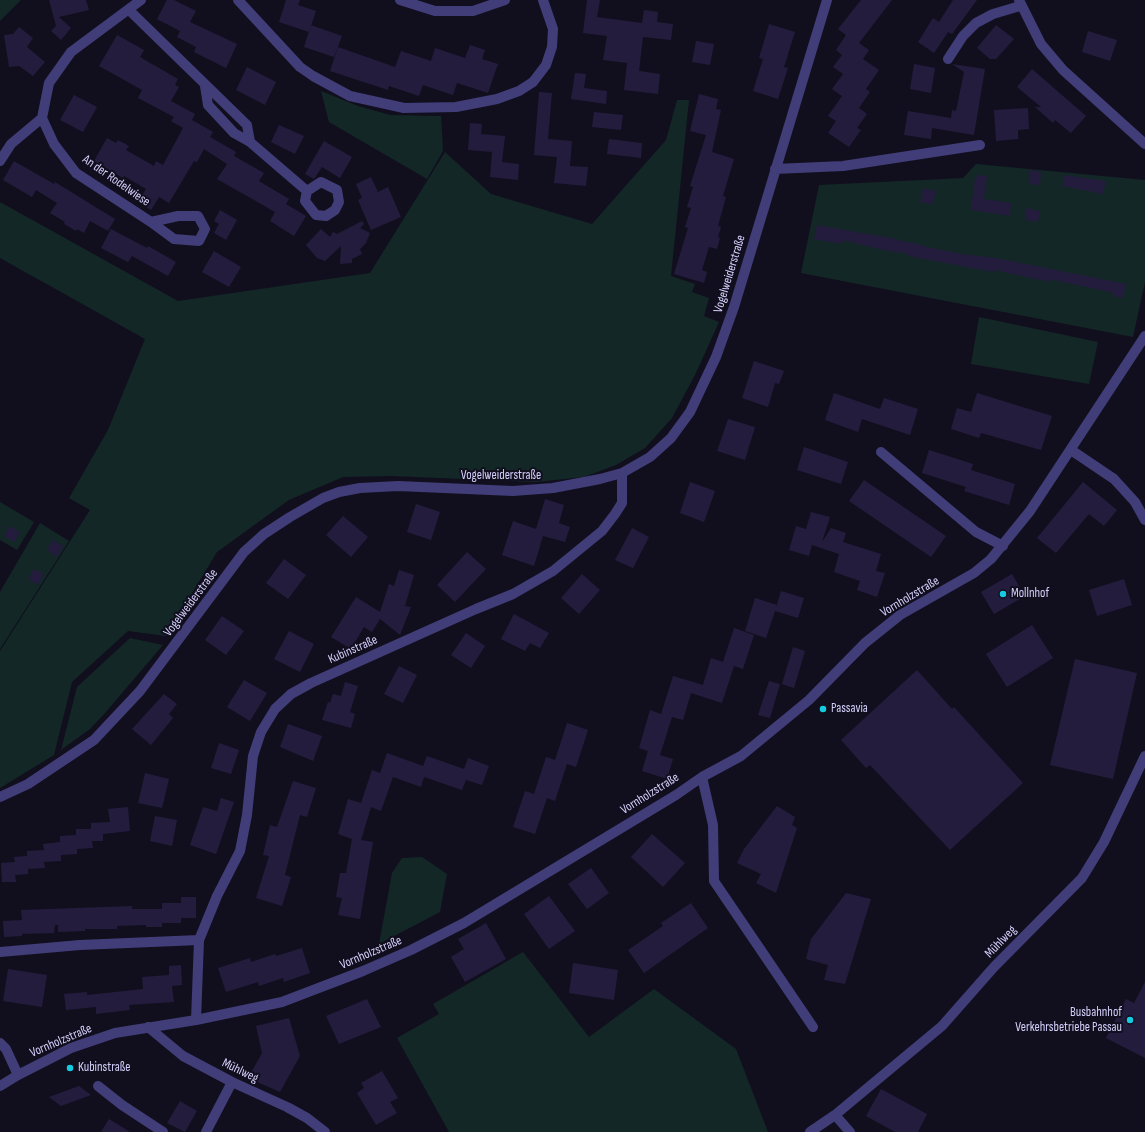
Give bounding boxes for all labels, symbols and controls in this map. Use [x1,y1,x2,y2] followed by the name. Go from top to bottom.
[79,152,153,210] street label: An der Rodelwiese
[711,233,749,315] street label: Vogelweiderstraße
[461,468,541,484] street label: Vogelweiderstraße
[161,566,221,640] street label: Vogelweiderstraße
[878,573,942,621] street label: Vornholzstraße
[1011,586,1049,602] place label: Mollnhof
[998,589,1008,599] marker: Mollnhof
[326,632,380,668] street label: Kubinstraße
[831,701,868,717] place label: Passavia
[818,704,828,714] marker: Passavia
[618,770,682,818] street label: Vornholzstraße
[982,923,1020,961] street label: Mühlweg
[338,933,404,973] street label: Vornholzstraße
[1015,1005,1122,1036] place label: Busbahnhof Verkehrsbetriebe Passau
[1125,1015,1135,1025] marker: Busbahnhof Verkehrsbetriebe Passau
[28,1021,94,1061] street label: Vornholzstraße
[219,1055,261,1087] street label: Mühlweg
[78,1060,130,1076] place label: Kubinstraße
[65,1063,75,1073] marker: Kubinstraße

